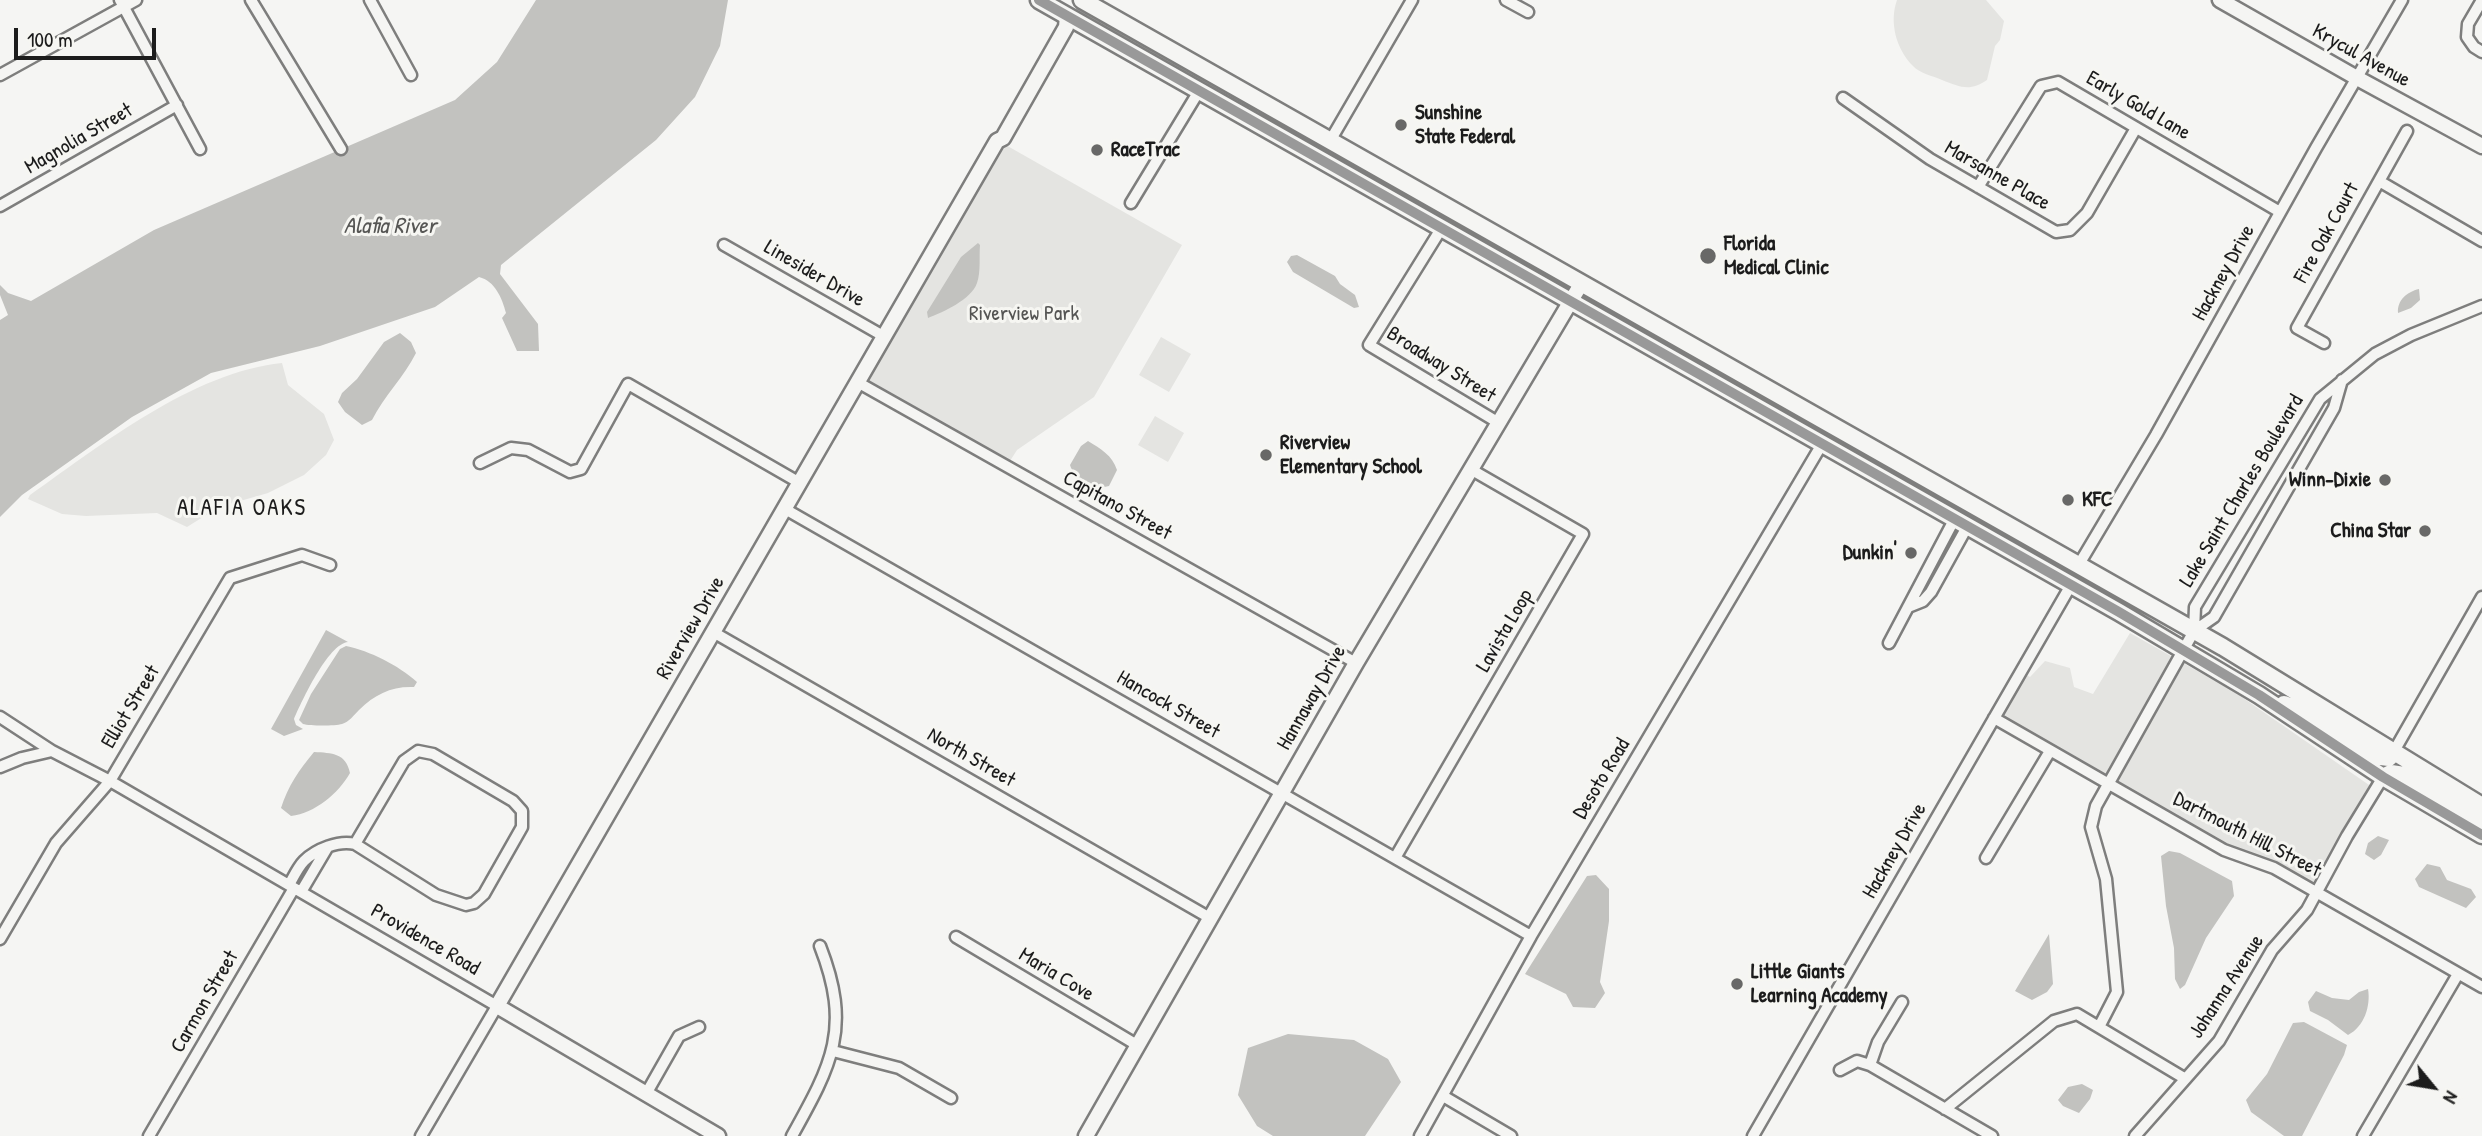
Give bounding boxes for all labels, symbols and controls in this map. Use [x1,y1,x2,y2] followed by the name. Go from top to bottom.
[18,14,159,58] scale bar
[2308,19,2414,93] street label: Krycul Avenue
[27,25,73,54] text: 100 m
[2081,66,2195,146] street label: Early Gold Lane
[21,98,137,180] street label: Magnolia Street
[1415,100,1515,150] place label: Sunshine State Federal
[1393,117,1409,133] marker: Sunshine State Federal
[1940,136,2054,216] street label: Marsanne Place
[1111,137,1180,163] place label: RaceTrac
[1089,142,1105,158] marker: RaceTrac
[2289,178,2365,288] street label: Fire Oak Court
[344,213,436,241] water label: Alafia River
[2187,221,2261,325] street label: Hackney Drive
[1724,231,1829,281] place label: Florida Medical Clinic
[759,235,869,313] street label: Linesider Drive
[1698,246,1718,266] marker: Florida Medical Clinic
[969,301,1079,327] park label: Riverview Park
[1382,321,1500,409] street label: Broadway Street
[2175,390,2309,592] street label: Lake Saint Charles Boulevard
[1280,430,1422,480] place label: Riverview Elementary School
[1258,447,1274,463] marker: Riverview Elementary School
[1058,466,1176,546] street label: Capitano Street
[2289,467,2371,493] place label: Winn-Dixie
[2377,472,2393,488] marker: Winn-Dixie
[2082,487,2112,513] place label: KFC
[2060,492,2076,508] marker: KFC
[178,495,306,523] district label: ALAFIA OAKS
[2330,518,2411,544] place label: China Star
[2417,523,2433,539] marker: China Star
[1843,540,1897,566] place label: Dunkin'
[1903,545,1919,561] marker: Dunkin'
[651,572,731,684] street label: Riverview Drive
[1471,585,1539,677] street label: Lavista Loop
[1272,641,1352,755] street label: Hannaway Drive
[96,661,166,753] street label: Elliot Street
[1112,665,1224,745] street label: Hancock Street
[922,723,1020,793] street label: North Street
[1568,734,1636,824] street label: Desoto Road
[2169,787,2325,883] street label: Dartmouth Hill Street
[1858,799,1932,903] street label: Hackney Drive
[366,899,484,981] street label: Providence Road
[2184,930,2270,1044] street label: Johanna Avenue
[1014,943,1098,1007] street label: Maria Cove
[166,946,244,1058] street label: Carmon Street
[1751,959,1888,1009] place label: Little Giants Learning Academy
[1729,976,1745,992] marker: Little Giants Learning Academy
[2398,1052,2468,1122] north arrow
[2437,1087,2465,1108] text: N

